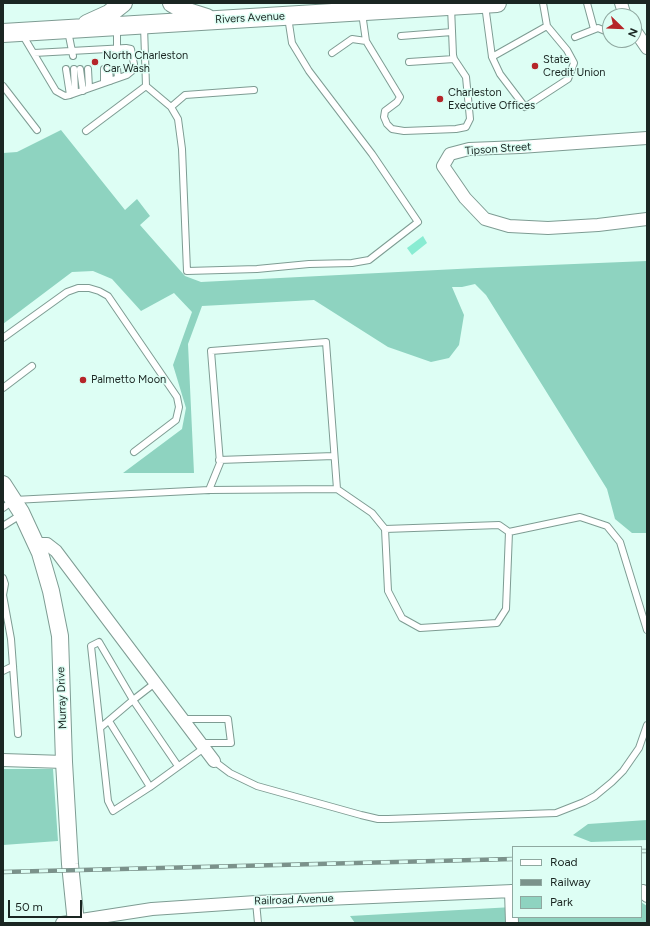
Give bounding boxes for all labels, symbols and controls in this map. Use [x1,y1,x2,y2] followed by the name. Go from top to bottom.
[602,8,642,48] north arrow
[215,10,285,26] street label: Rivers Avenue
[625,26,640,39] text: N
[103,49,188,75] place label: North Charleston Car Wash
[543,53,606,79] place label: State Credit Union
[90,57,100,67] marker: North Charleston Car Wash
[530,61,540,71] marker: State Credit Union
[448,86,535,112] place label: Charleston Executive Offices
[435,94,445,104] marker: Charleston Executive Offices
[464,140,532,158] street label: Tipson Street
[91,373,166,387] place label: Palmetto Moon
[78,375,88,385] marker: Palmetto Moon
[54,667,70,729] street label: Murray Drive
[512,846,642,918] legend
[550,855,578,869] text: Road
[550,875,591,889] text: Railway
[10,892,84,918] scale bar
[254,892,334,908] street label: Railroad Avenue
[550,895,573,909] text: Park
[15,900,43,914] text: 50 m

